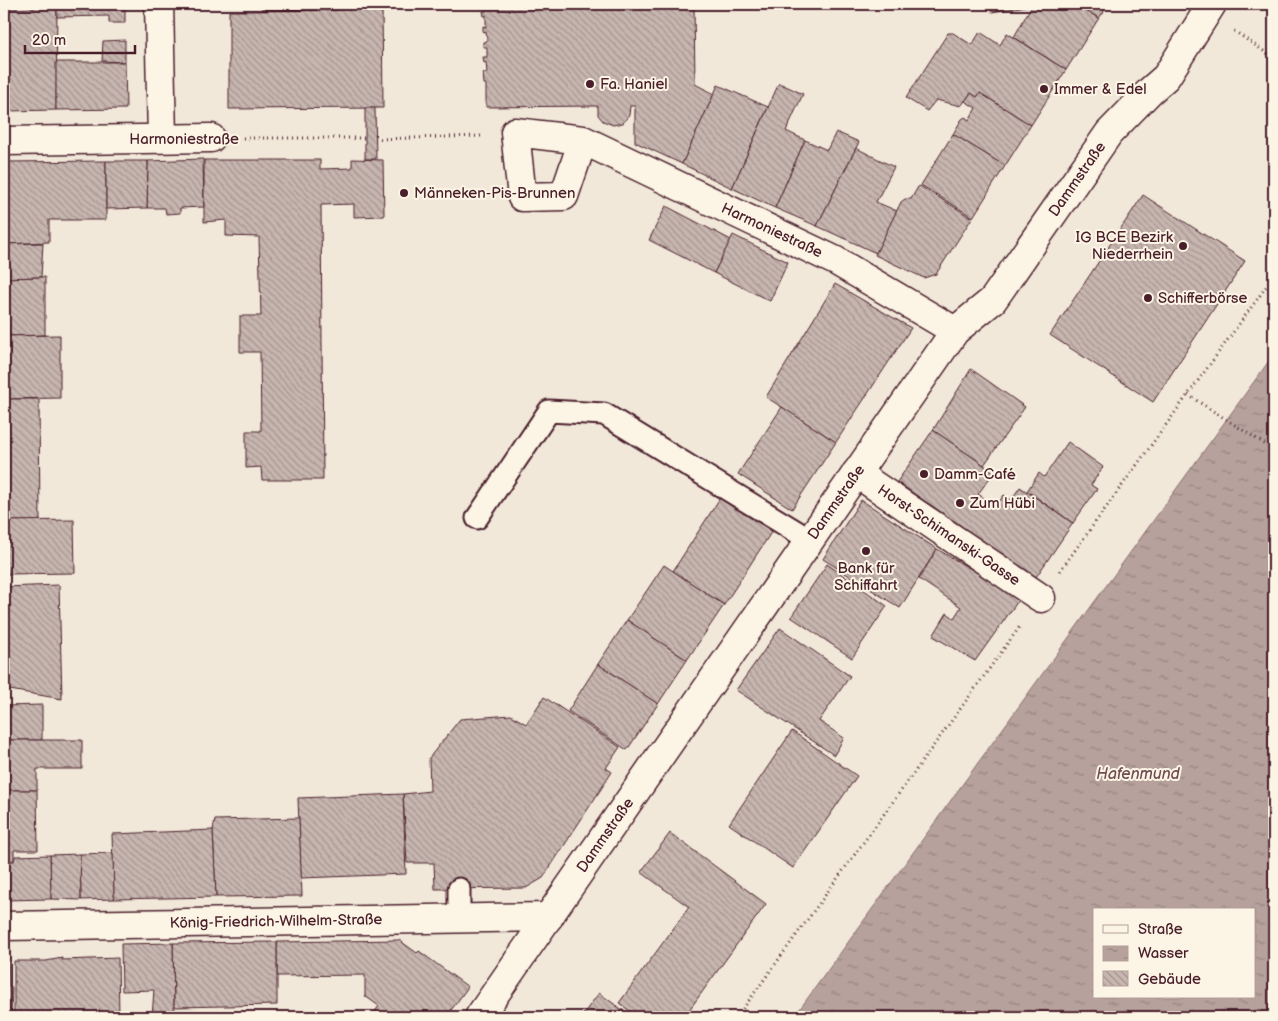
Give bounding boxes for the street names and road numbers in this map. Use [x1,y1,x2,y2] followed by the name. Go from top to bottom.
[129,130,239,149] street label: Harmoniestraße
[1045,138,1110,220] street label: Dammstraße
[718,199,826,262] street label: Harmoniestraße
[804,461,869,543] street label: Dammstraße
[874,481,1024,590] street label: Horst-Schimanski-Gasse
[573,794,638,876] street label: Dammstraße
[170,910,382,933] street label: König-Friedrich-Wilhelm-Straße

